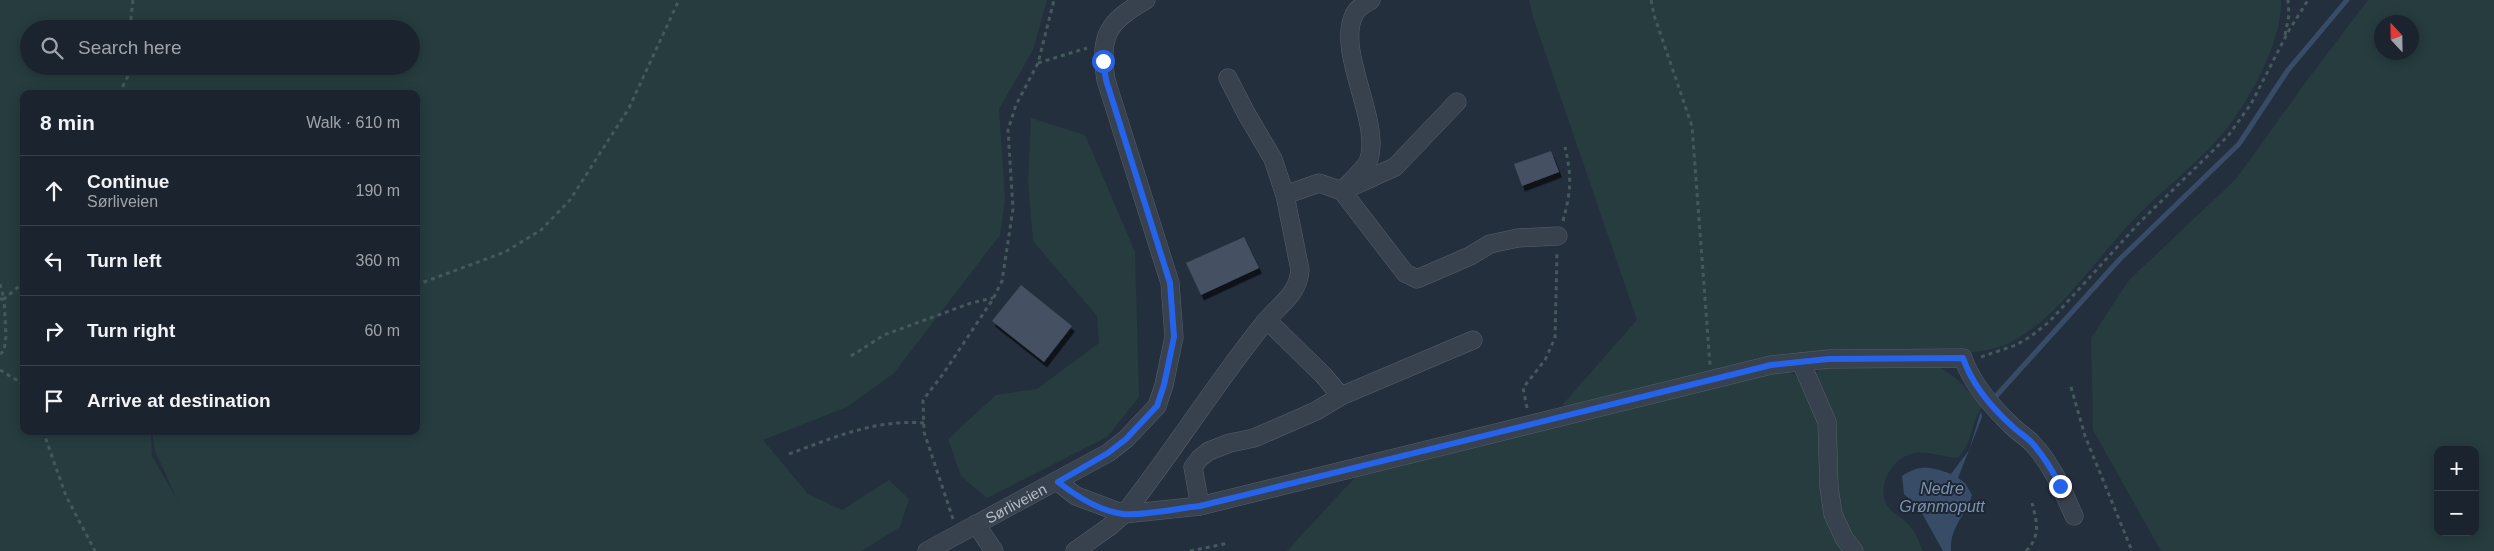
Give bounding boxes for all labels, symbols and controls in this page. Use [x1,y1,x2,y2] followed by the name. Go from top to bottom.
[2374,15,2419,60] north arrow
[20,20,420,75] search box
[38,34,66,62] icon: search
[78,37,182,58] text: Search here
[1092,50,1115,73] route start
[40,111,95,134] text: 8 min
[306,114,400,131] text: Walk · 610 m
[87,171,169,192] text: Continue
[40,177,68,205] icon: ahead
[356,182,400,199] text: 190 m
[87,193,158,210] text: Sørliveien
[40,247,68,275] icon: left
[87,250,162,271] text: Turn left
[356,252,400,269] text: 360 m
[40,317,68,345] icon: right
[87,320,175,341] text: Turn right
[364,322,400,339] text: 60 m
[40,387,68,415] icon: arrive
[87,390,271,411] text: Arrive at destination
[2434,446,2479,536] map controls
[2434,446,2479,491] button: +
[2049,475,2072,498] route end
[982,480,1049,526] street label: Sørliveien
[1899,480,1985,515] water label: Nedre Grønmoputt
[2434,491,2479,536] button: −

